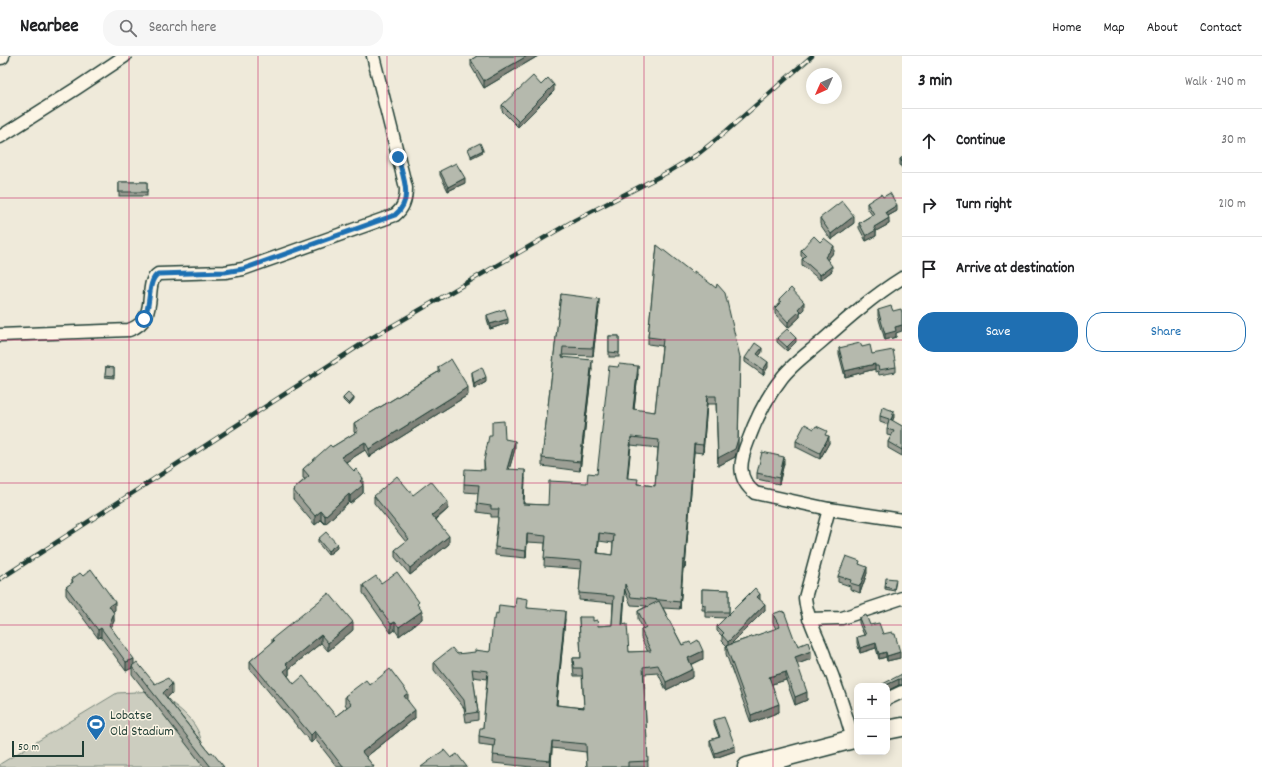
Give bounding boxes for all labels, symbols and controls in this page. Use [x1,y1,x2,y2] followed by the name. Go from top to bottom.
[103,10,383,46] search box
[20,14,79,41] text: Nearbee
[117,17,139,39] icon: search
[149,17,216,39] text: Search here
[1052,18,1081,38] text: Home
[1103,18,1125,38] text: Map
[1147,18,1178,38] text: About
[1200,18,1242,38] text: Contact
[806,68,842,104] north arrow
[918,70,952,94] text: 3 min
[1185,73,1246,92] text: Walk · 240 m
[918,130,940,152] icon: ahead
[956,130,1005,152] text: Continue
[1221,131,1246,150] text: 30 m
[389,148,407,166] route end
[918,194,940,216] icon: right
[956,194,1012,216] text: Turn right
[1218,195,1246,214] text: 210 m
[918,258,940,280] icon: arrive
[956,258,1074,280] text: Arrive at destination
[135,310,153,328] route start
[918,312,1078,352] button: Save
[1086,312,1246,352] button: Share
[854,683,890,755] map controls
[854,683,890,719] button: +
[110,706,174,742] place label: Lobatse Old Stadium
[85,713,107,741] sports icon: Lobatse Old Stadium
[854,719,890,755] button: −
[12,739,84,758] scale bar
[18,740,39,756] text: 50 m

